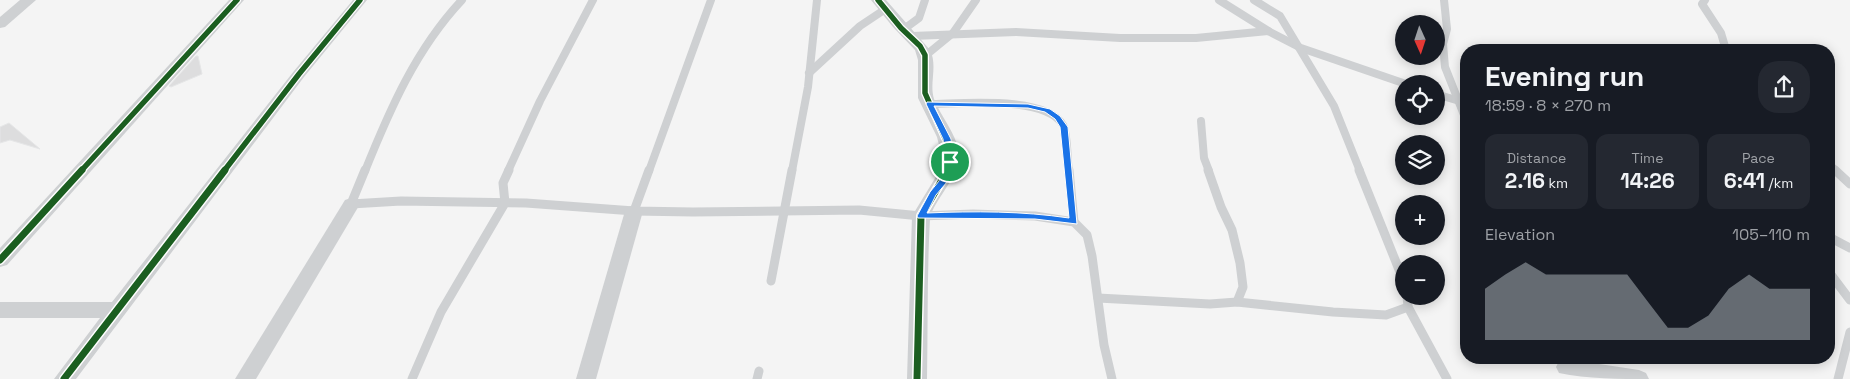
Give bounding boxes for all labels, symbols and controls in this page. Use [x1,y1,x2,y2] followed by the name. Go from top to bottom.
[1395,15,1445,65] north arrow
[1395,15,1445,305] map controls
[1485,58,1644,94] text: Evening run
[1758,61,1810,113] button: share
[1395,75,1445,125] button: locate
[1485,95,1611,116] text: 18:59 · 8 × 270 m
[1395,135,1445,185] button: layers
[929,141,971,183] pin
[936,148,964,176] icon: arrive
[1507,149,1566,167] text: Distance
[1632,149,1663,167] text: Time
[1742,149,1775,167] text: Pace
[1505,167,1545,194] text: 2.16
[1620,167,1675,194] text: 14:26
[1724,167,1765,194] text: 6:41
[1545,174,1568,192] text: km
[1765,174,1793,192] text: /km
[1395,195,1445,245] button: +
[1485,224,1555,245] text: Elevation
[1732,224,1810,245] text: 105–110 m
[1395,255,1445,305] button: −

